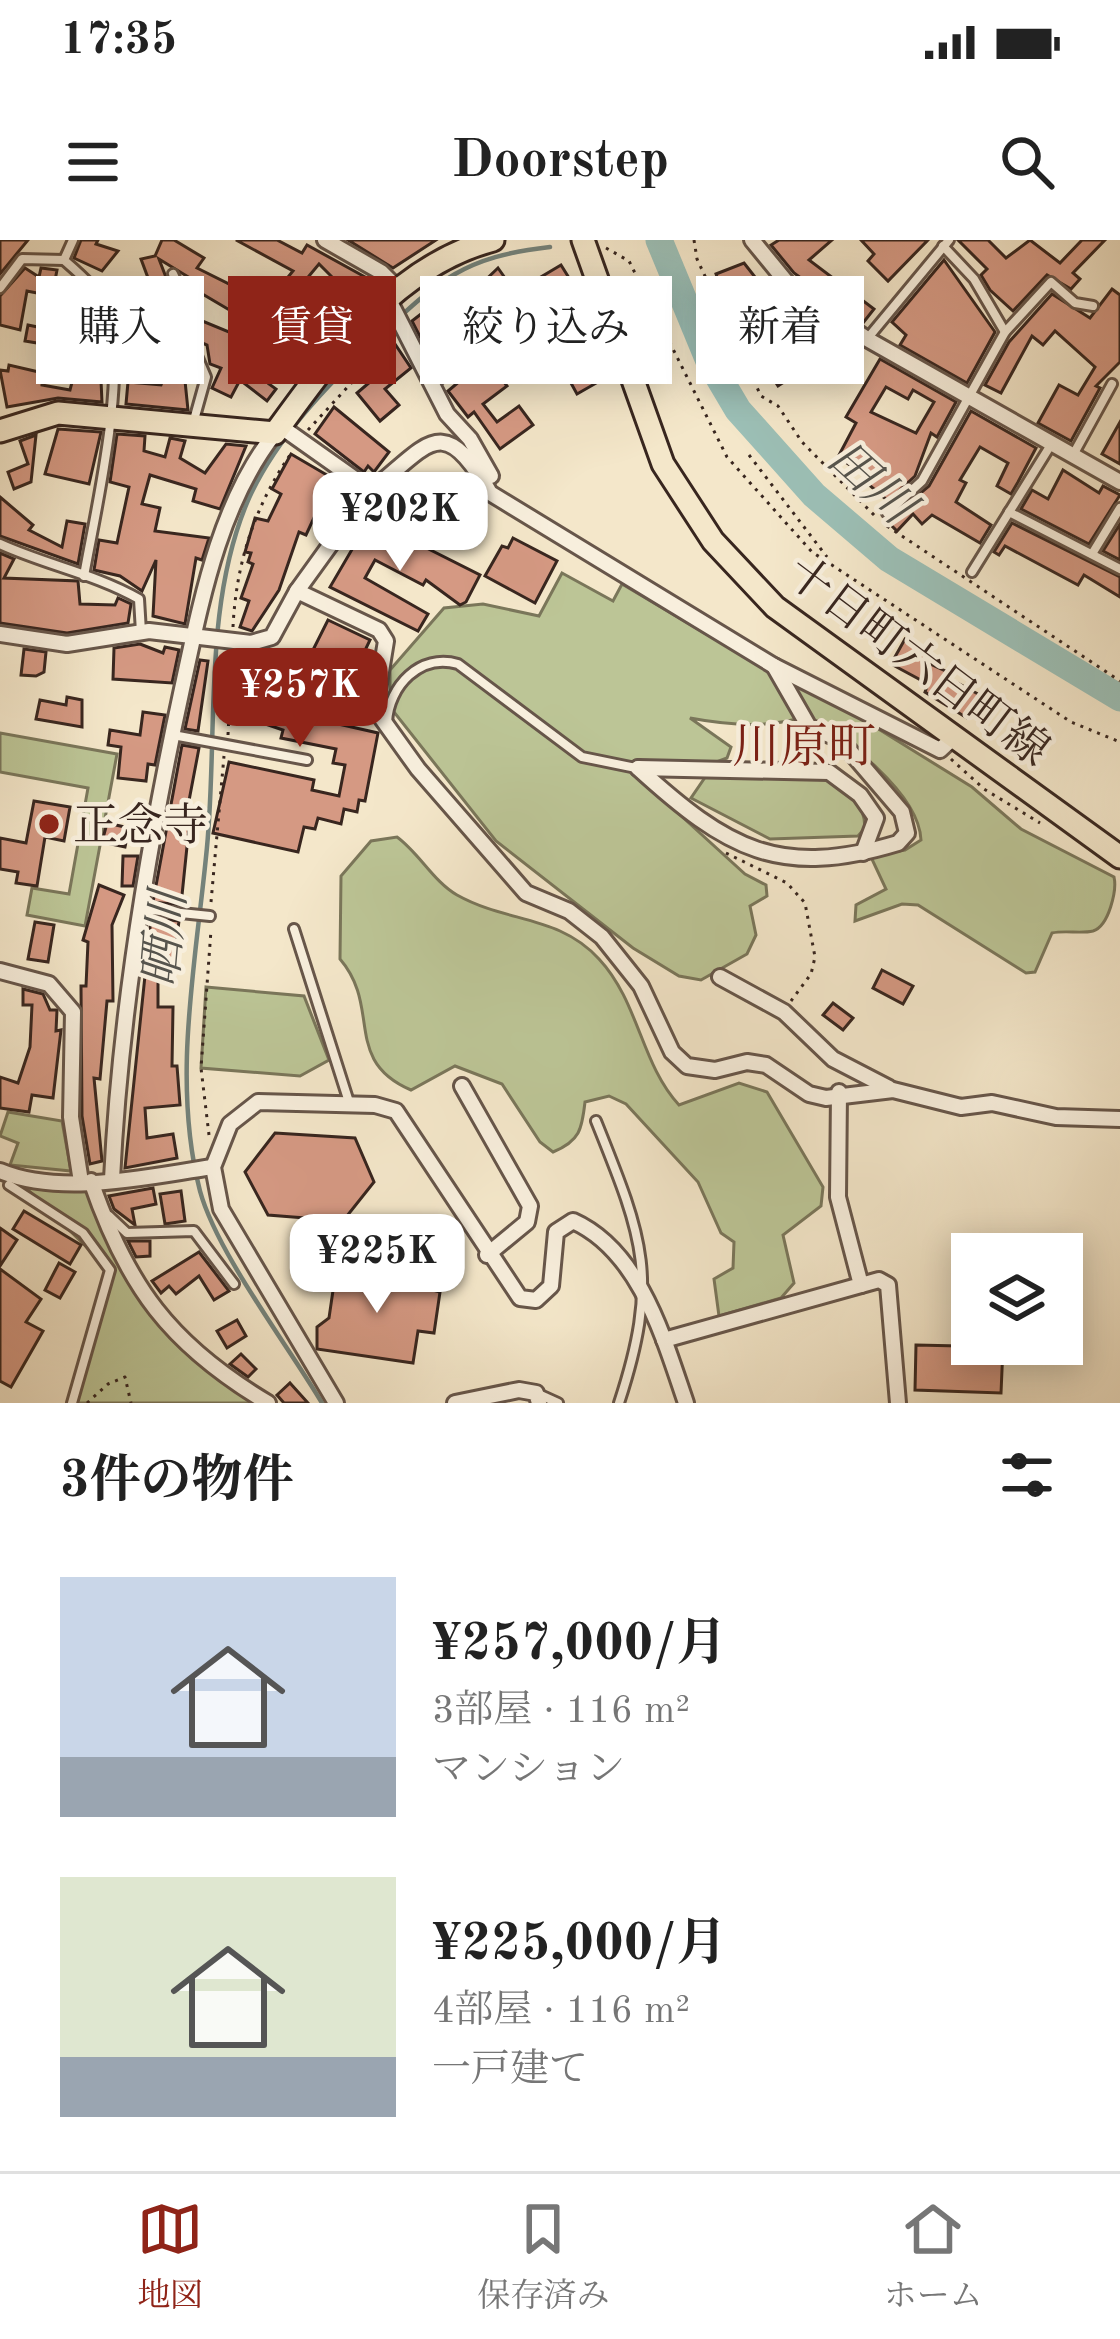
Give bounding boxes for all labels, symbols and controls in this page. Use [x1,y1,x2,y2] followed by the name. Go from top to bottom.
[60,19,177,64] text: 17:35
[60,129,126,195] icon: menu
[994,129,1060,195] icon: search
[451,135,669,189] text: Doorstep
[36,276,204,384] chip: 購入
[228,276,396,384] chip: 賃貸
[420,276,672,384] chip: 絞り込み
[696,276,864,384] chip: 新着
[818,433,926,537] water label: 田川
[316,472,484,574] pin: ¥202K
[340,491,460,530] text: ¥202K
[777,548,1058,776] street label: 十日町六日町線
[216,648,384,750] pin: ¥257K
[240,667,360,706] text: ¥257K
[732,722,876,773] district label: 川原町
[73,801,208,851] place label: 正念寺
[36,811,62,837] marker: 正念寺
[135,884,196,989] water label: 晒川
[293,1214,461,1316] pin: ¥225K
[317,1233,437,1272] text: ¥225K
[951,1233,1083,1365] map controls
[951,1233,1083,1365] button: layers
[994,1442,1060,1508] icon: filters
[60,1457,294,1508] text: 3件の物件
[432,1620,727,1671] text: ¥257,000/月
[156,1625,300,1769] icon: home
[432,1692,690,1731] text: 3部屋 · 116 m²
[432,1751,625,1790] text: マンション
[432,1920,727,1971] text: ¥225,000/月
[156,1925,300,2069] icon: home
[432,1992,690,2031] text: 4部屋 · 116 m²
[432,2051,588,2090] text: 一戸建て
[137,2196,203,2318] tab: 地図
[477,2196,609,2318] tab: 保存済み
[884,2196,983,2318] tab: ホーム

